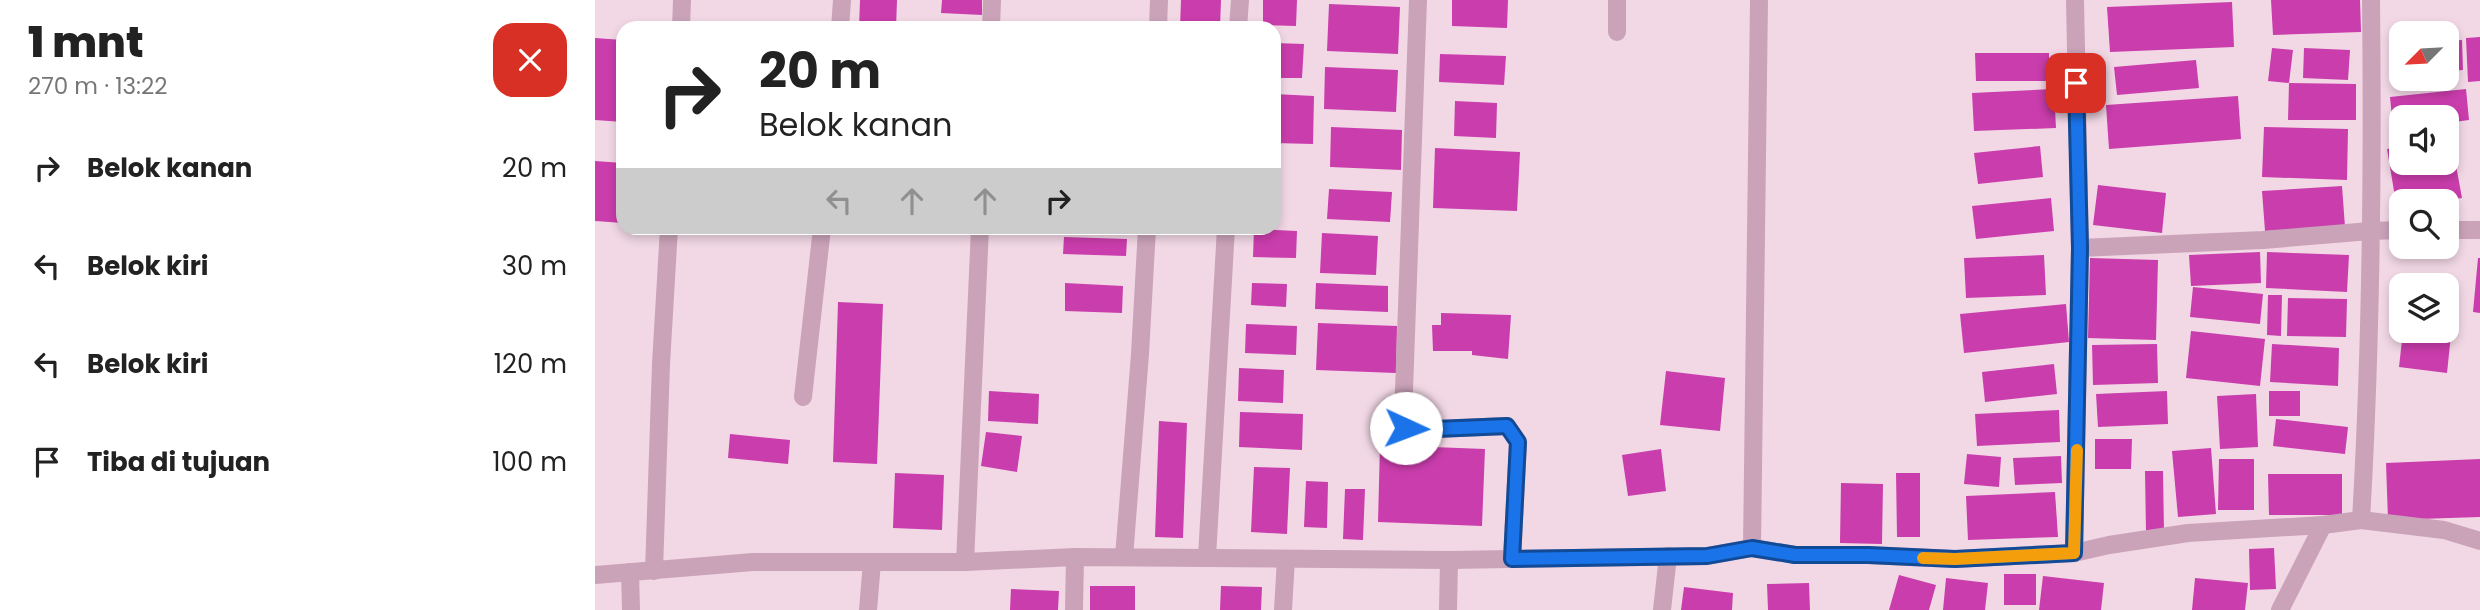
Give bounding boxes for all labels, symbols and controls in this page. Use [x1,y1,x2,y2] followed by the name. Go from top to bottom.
[28,13,144,72] text: 1 mnt
[2389,21,2459,91] north arrow
[2389,21,2459,343] map controls
[493,23,567,97] button: close
[759,37,881,105] text: 20 m
[644,49,735,140] icon: right
[2046,53,2106,113] pin
[2057,64,2095,102] icon: arrive
[28,70,167,102] text: 270 m · 13:22
[759,102,953,147] text: Belok kanan
[2389,105,2459,175] button: sound
[28,149,66,187] icon: right
[87,150,252,186] text: Belok kanan
[502,150,567,186] text: 20 m
[820,182,858,220] icon: left
[893,182,931,220] icon: ahead
[966,182,1004,220] icon: ahead
[1039,182,1077,220] icon: right
[2389,189,2459,259] button: search
[28,247,66,285] icon: left
[87,248,209,284] text: Belok kiri
[502,248,567,284] text: 30 m
[2389,273,2459,343] button: layers
[28,345,66,383] icon: left
[87,346,209,382] text: Belok kiri
[494,346,567,382] text: 120 m
[1369,391,1443,465] position arrow
[28,443,66,481] icon: arrive
[87,444,270,480] text: Tiba di tujuan
[492,444,567,480] text: 100 m

